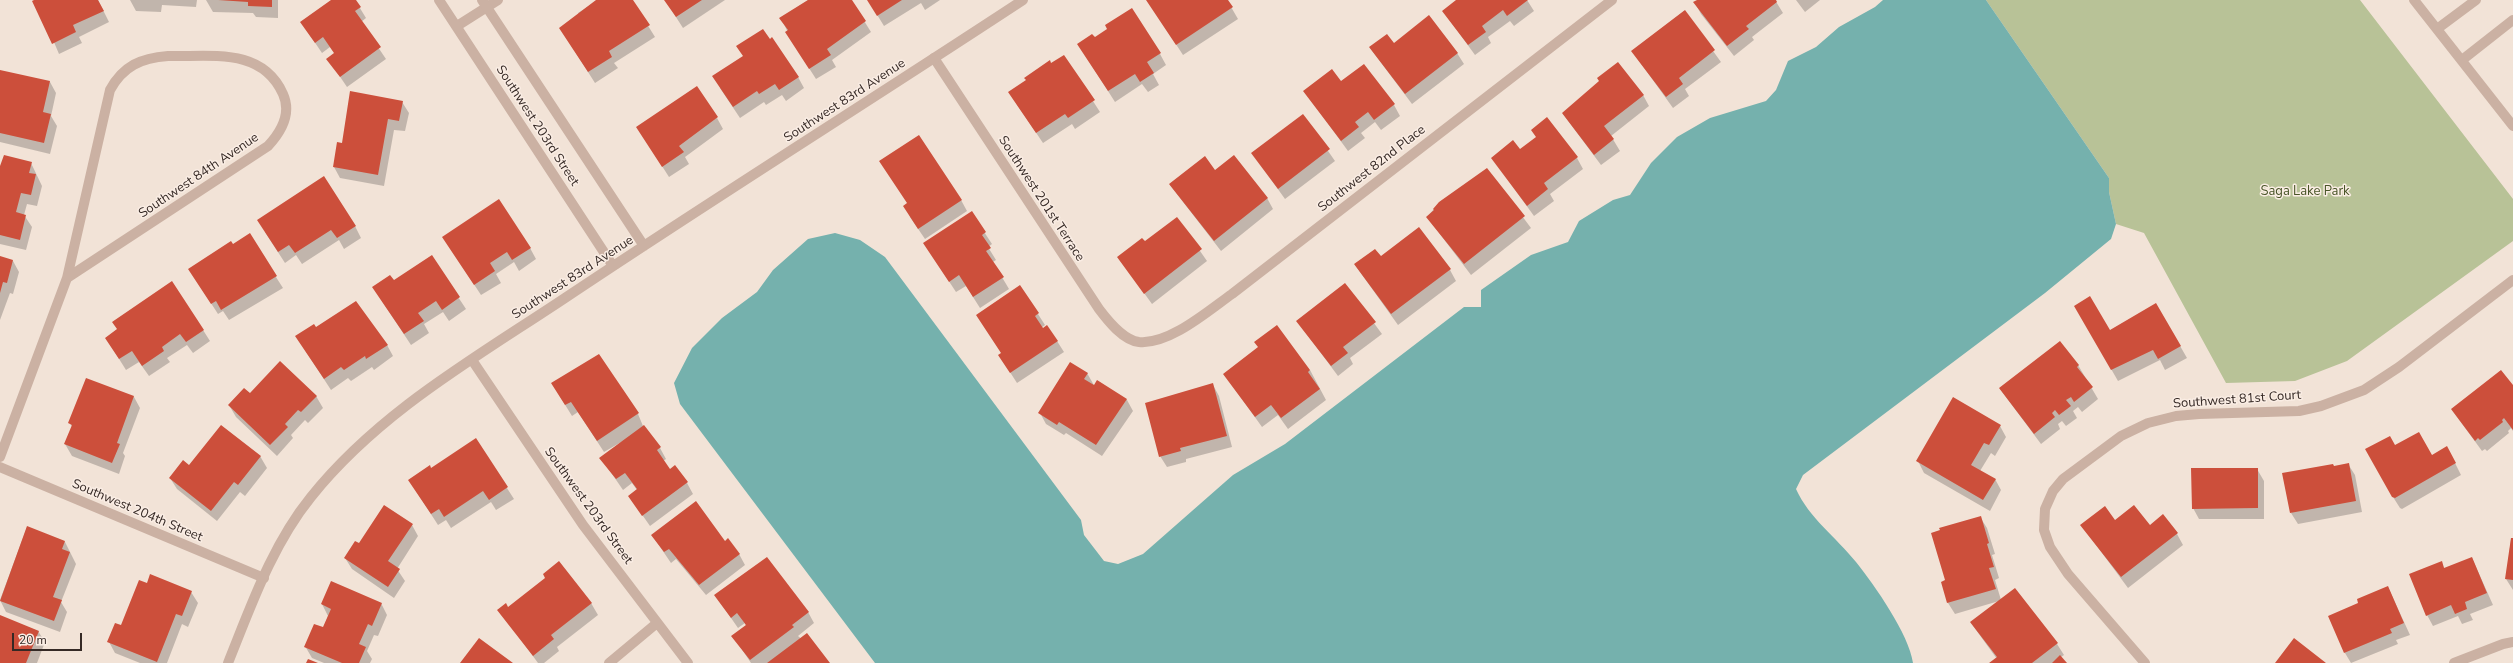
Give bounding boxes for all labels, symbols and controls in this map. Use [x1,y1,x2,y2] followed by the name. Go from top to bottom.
[781,56,909,146] street label: Southwest 83rd Avenue
[492,63,582,189] street label: Southwest 203rd Street
[1315,122,1429,216] street label: Southwest 82nd Place
[136,130,262,222] street label: Southwest 84th Avenue
[995,133,1087,265] street label: Southwest 201st Terrace
[2260,184,2350,200] park label: Saga Lake Park
[509,233,637,323] street label: Southwest 83rd Avenue
[2172,388,2302,412] street label: Southwest 81st Court
[540,445,636,567] street label: Southwest 203rd Street
[69,476,205,546] street label: Southwest 204th Street
[14,625,84,651] scale bar
[19,632,47,648] text: 20 m

